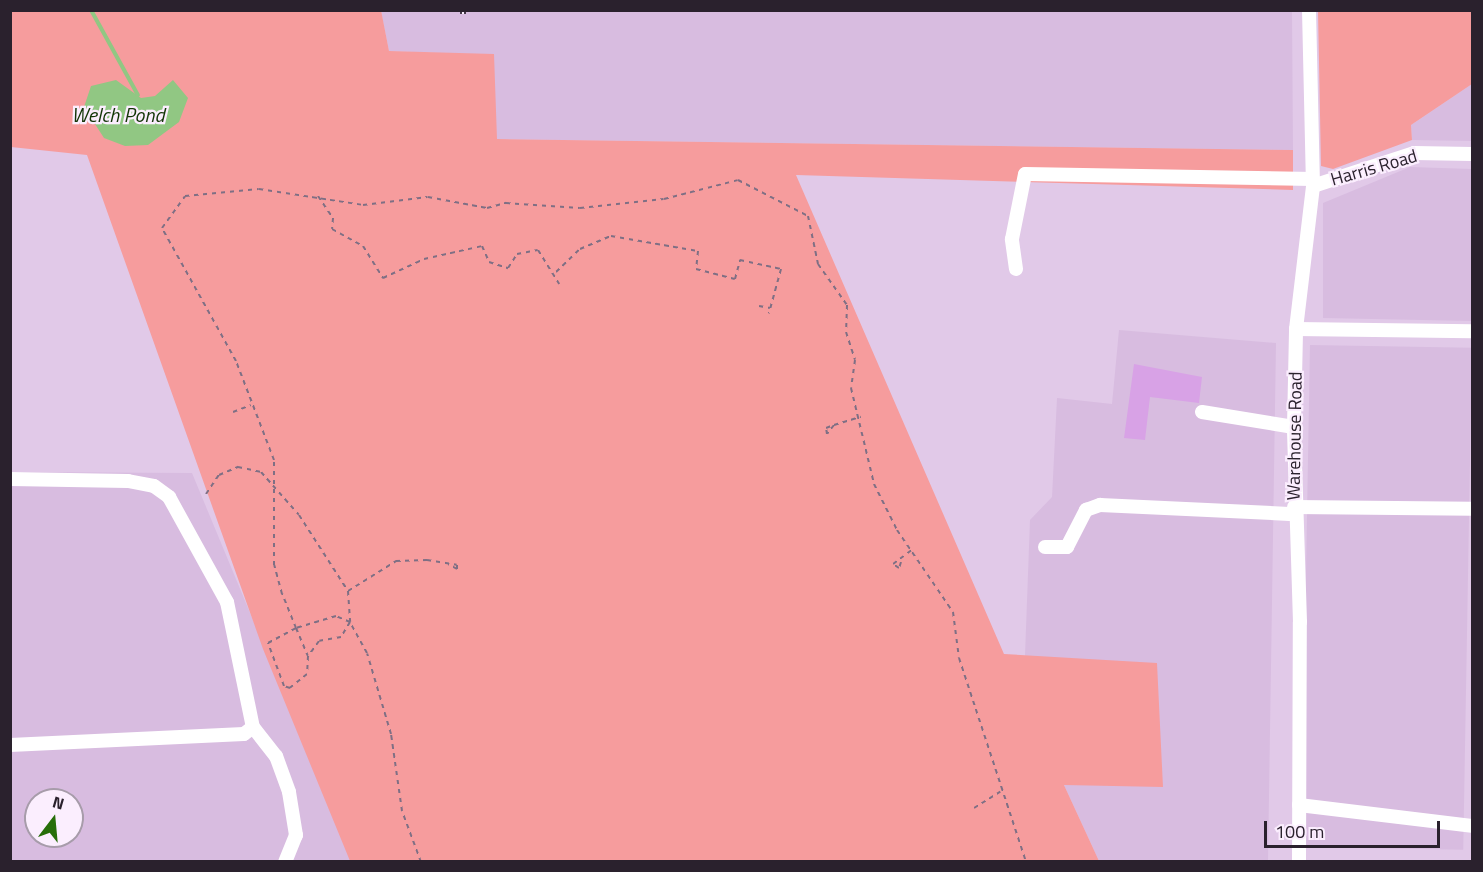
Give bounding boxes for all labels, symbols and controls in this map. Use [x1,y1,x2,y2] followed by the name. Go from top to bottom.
[72,102,164,126] water label: Welch Pond
[1328,145,1420,191] street label: Harris Road
[1283,371,1307,501] street label: Warehouse Road
[24,788,84,848] north arrow
[50,790,67,816] text: N
[1267,809,1442,847] scale bar
[1275,818,1324,845] text: 100 m

